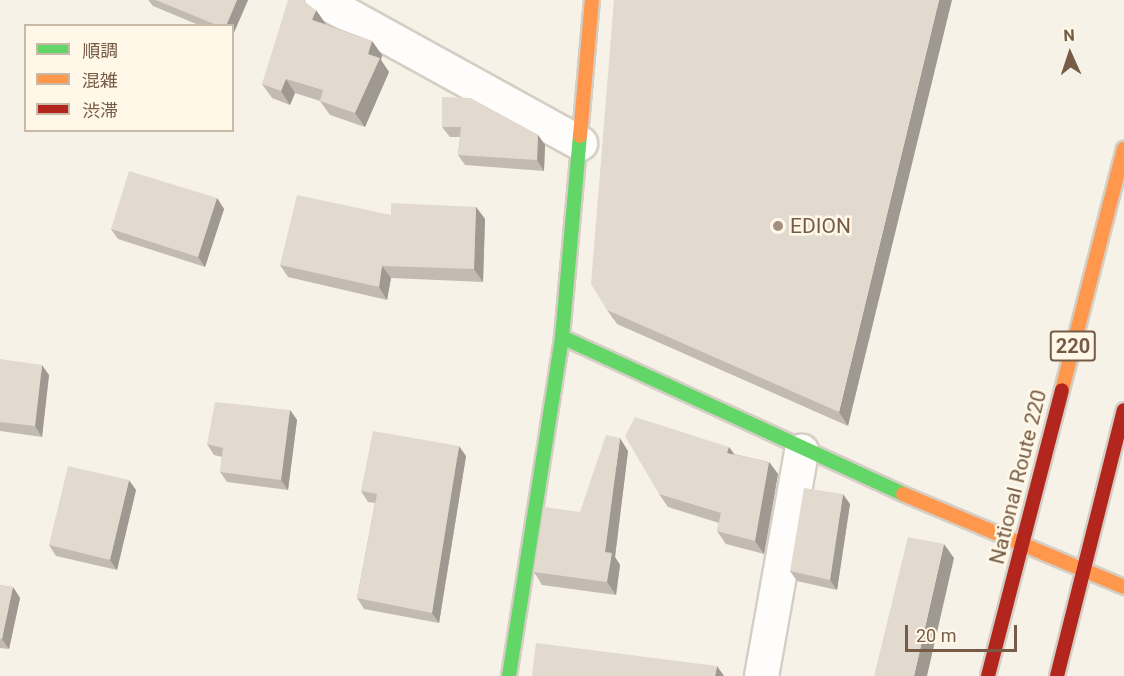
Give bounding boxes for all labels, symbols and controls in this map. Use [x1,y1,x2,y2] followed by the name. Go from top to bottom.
[24,24,234,132] legend
[1040,24,1100,84] north arrow
[1063,26,1075,45] text: N
[82,40,118,61] text: 順調
[82,70,118,91] text: 混雑
[82,100,118,121] text: 渋滞
[790,213,851,239] place label: EDION
[771,219,785,233] marker: EDION
[1049,329,1097,363] road number: 220
[984,387,1052,567] street label: National Route 220
[908,613,1020,651] scale bar
[916,625,956,646] text: 20 m

